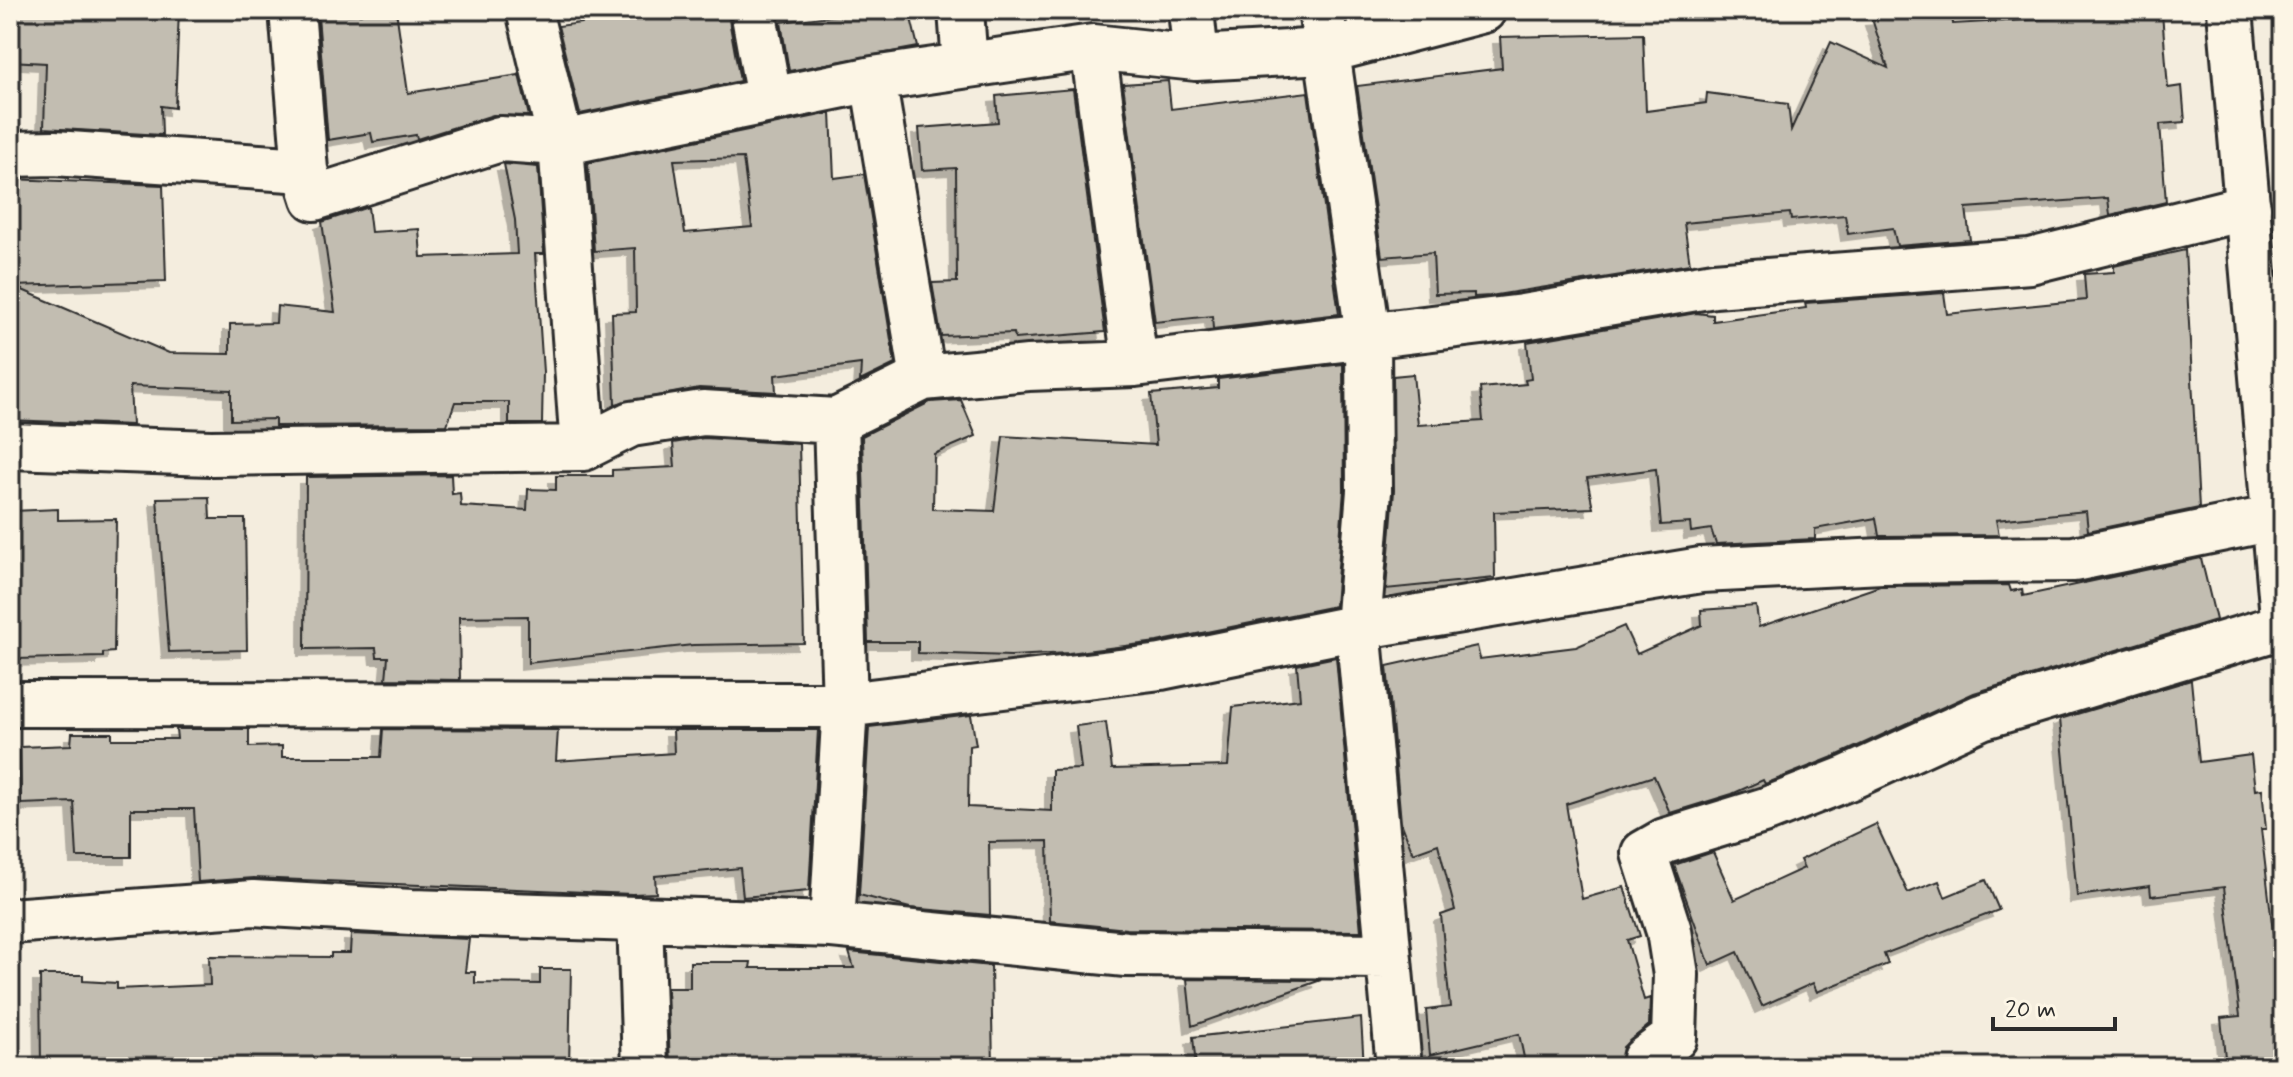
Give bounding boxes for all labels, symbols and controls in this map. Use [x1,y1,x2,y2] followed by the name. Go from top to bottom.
[1993,981,2115,1031] scale bar
[2005,995,2056,1026] text: 20 m

